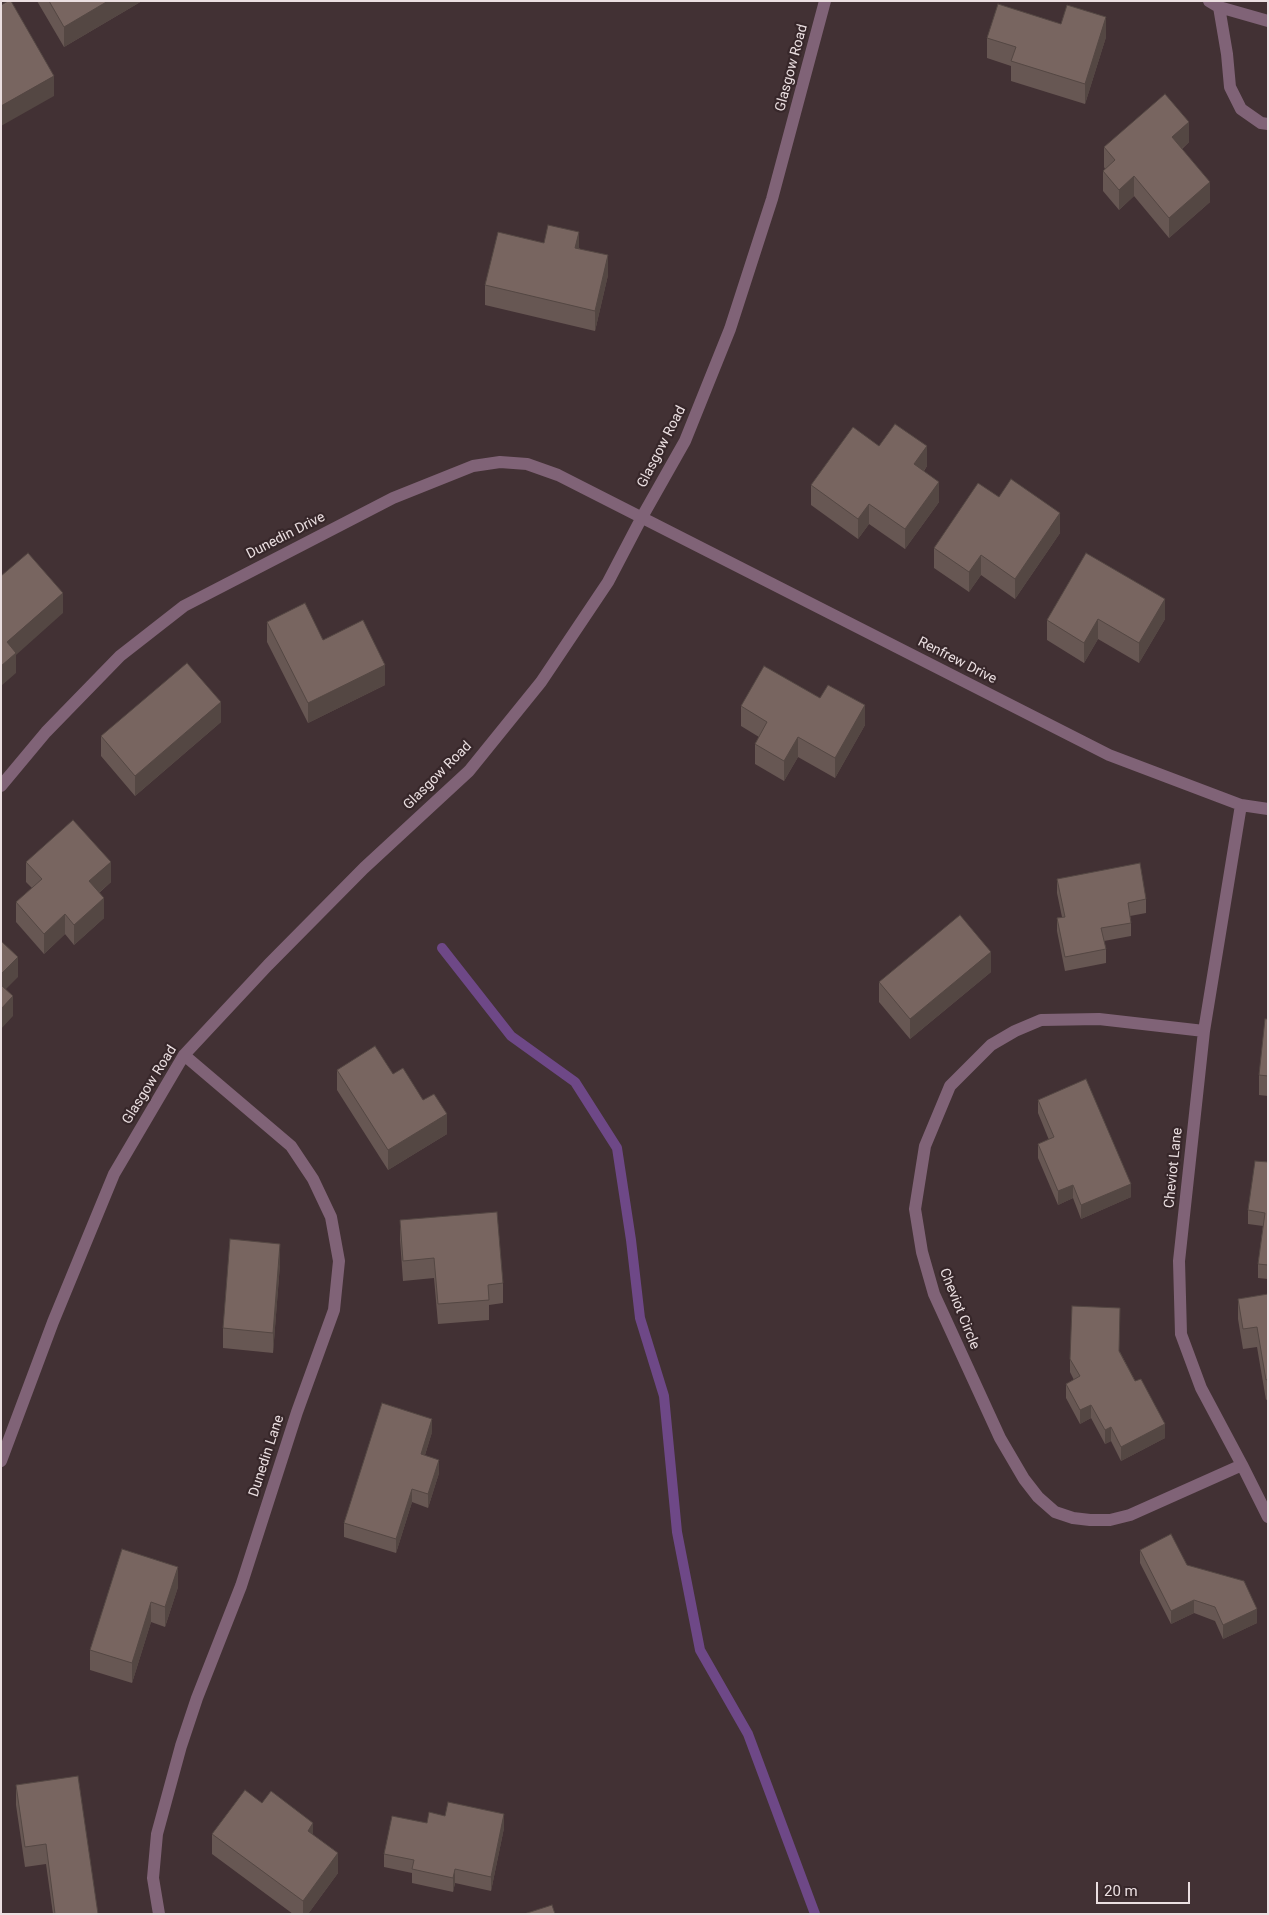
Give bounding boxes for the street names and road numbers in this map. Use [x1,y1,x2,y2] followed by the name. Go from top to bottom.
[772,22,812,114] street label: Glasgow Road
[634,403,690,491] street label: Glasgow Road
[244,509,328,563] street label: Dunedin Drive
[915,634,999,688] street label: Renfrew Drive
[400,738,476,814] street label: Glasgow Road
[119,1042,181,1128] street label: Glasgow Road
[1161,1127,1187,1209] street label: Cheviot Lane
[935,1266,983,1352] street label: Cheviot Circle
[246,1413,288,1499] street label: Dunedin Lane

